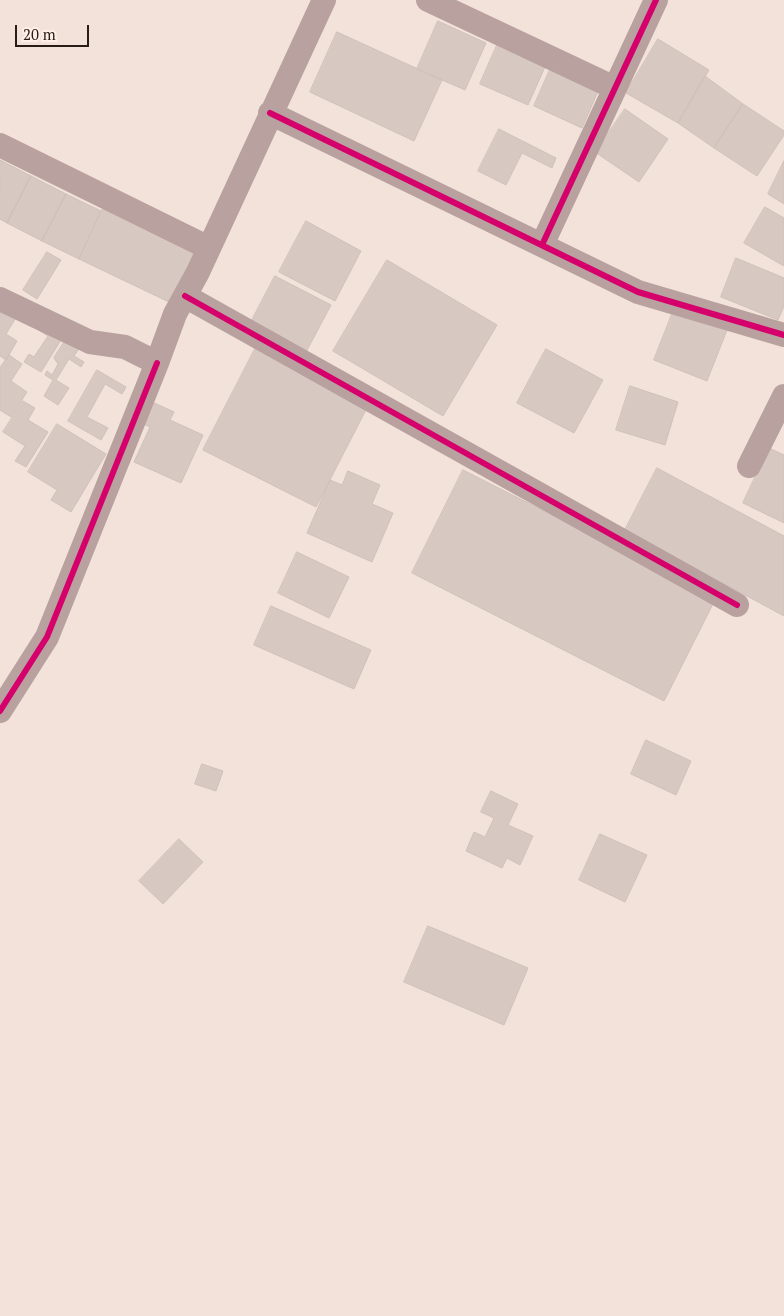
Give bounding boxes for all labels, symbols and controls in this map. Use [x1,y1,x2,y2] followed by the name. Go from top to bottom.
[18,15,91,47] scale bar
[23,24,56,44] text: 20 m

